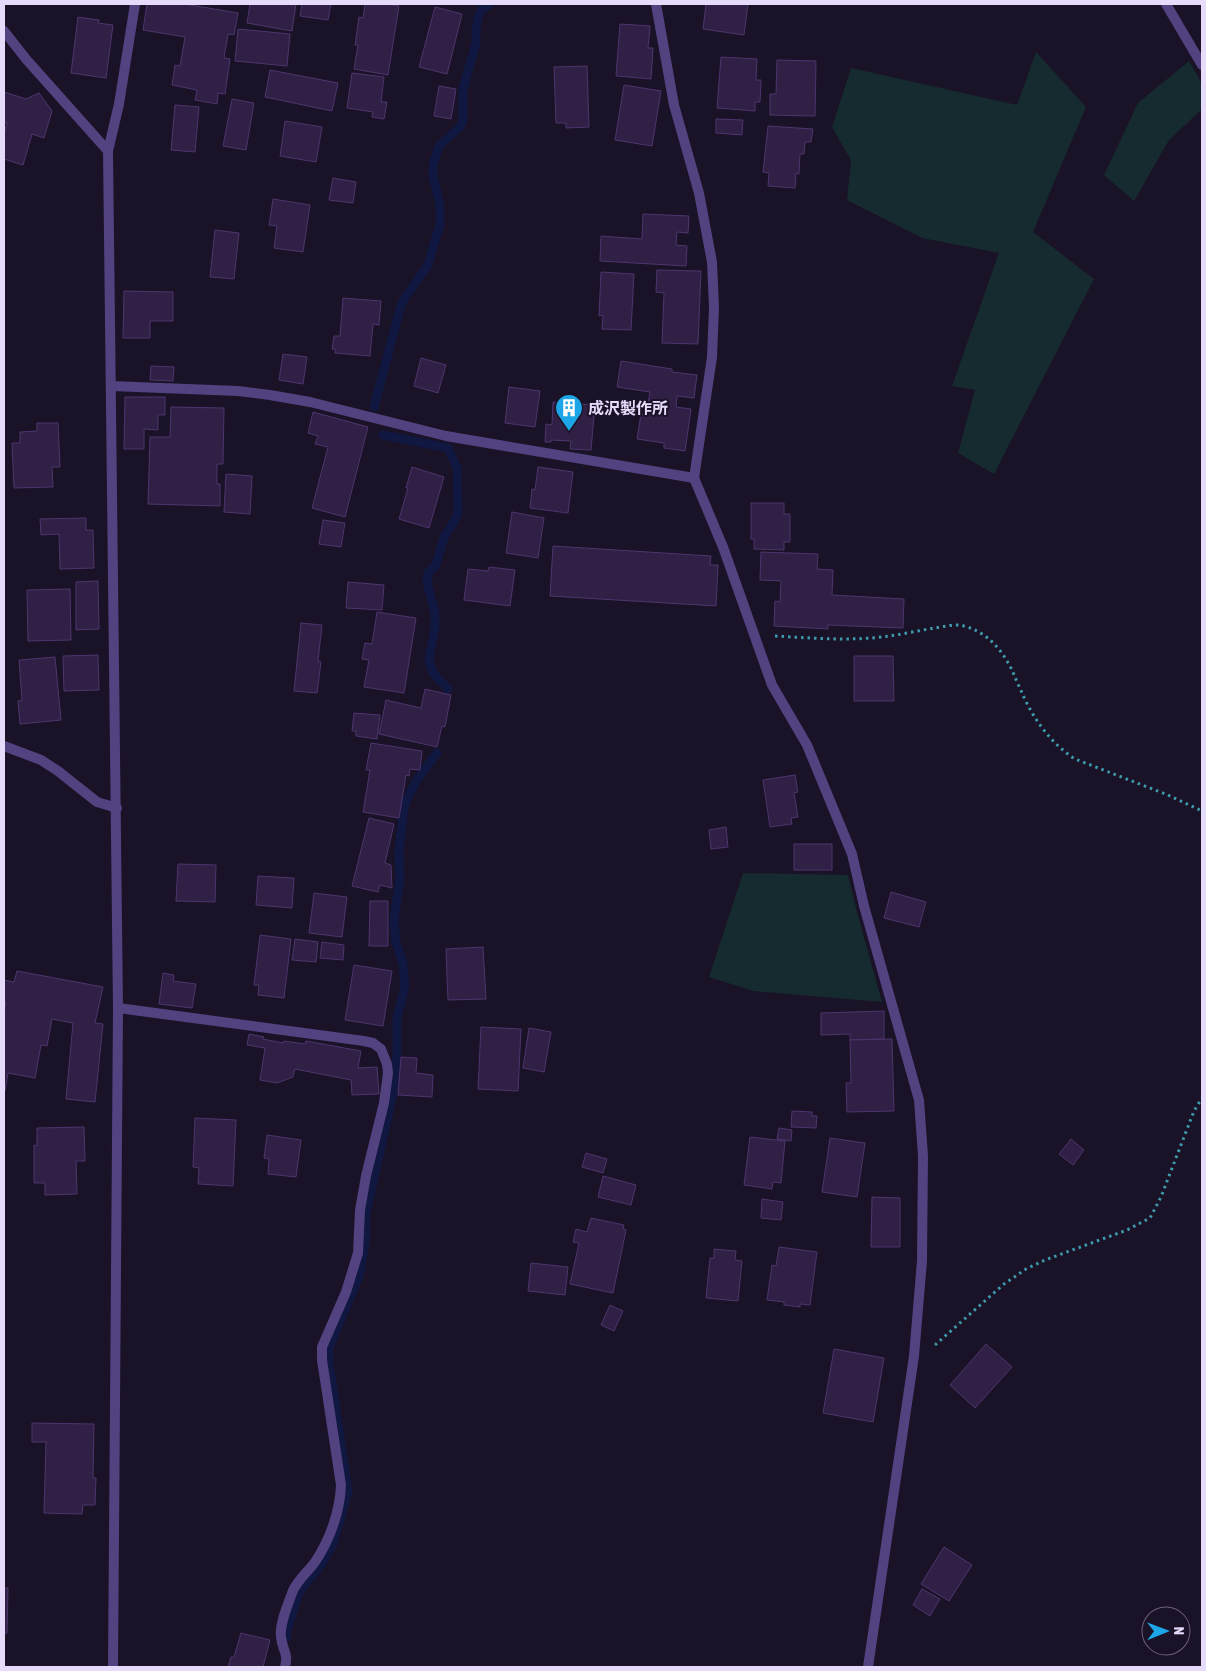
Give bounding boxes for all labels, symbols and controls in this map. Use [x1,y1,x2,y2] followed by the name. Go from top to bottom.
[554,393,584,432] building icon: 成沢製作所
[588,399,668,417] place label: 成沢製作所
[1141,1606,1191,1656] north arrow
[1171,1627,1187,1635] text: N

